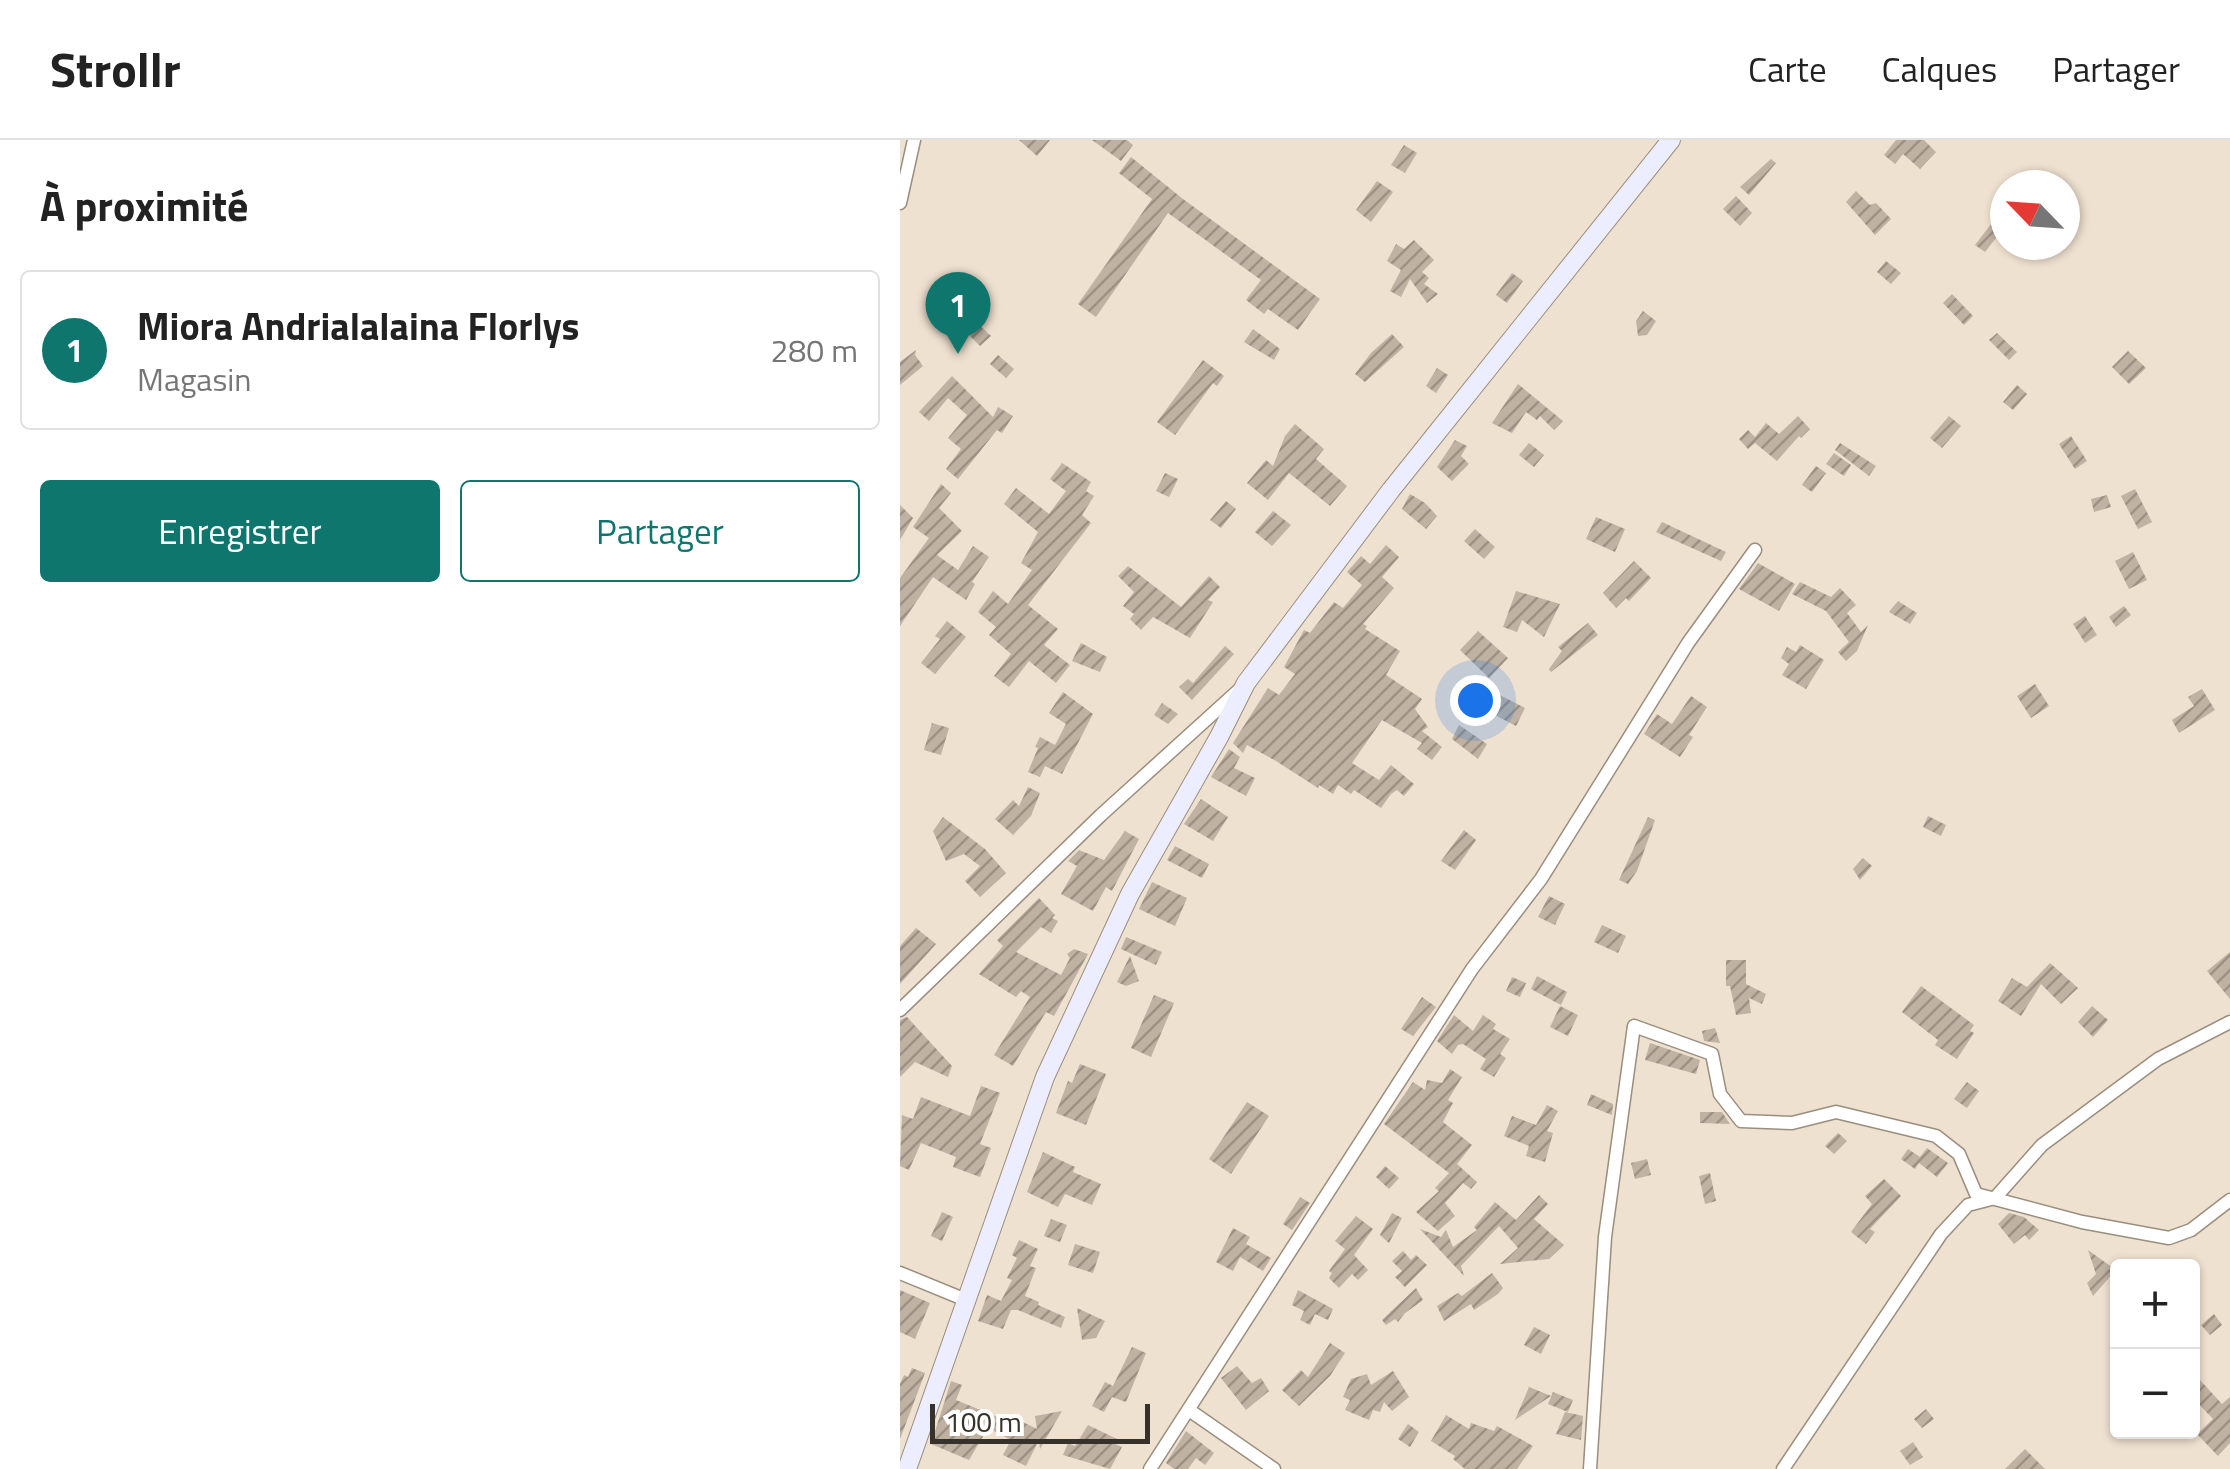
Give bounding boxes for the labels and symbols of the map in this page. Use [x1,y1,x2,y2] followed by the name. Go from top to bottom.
[1990,170,2080,260] north arrow
[926,272,990,354] pin: 1
[1450,675,1501,726] your location
[930,1399,1150,1444] scale bar

